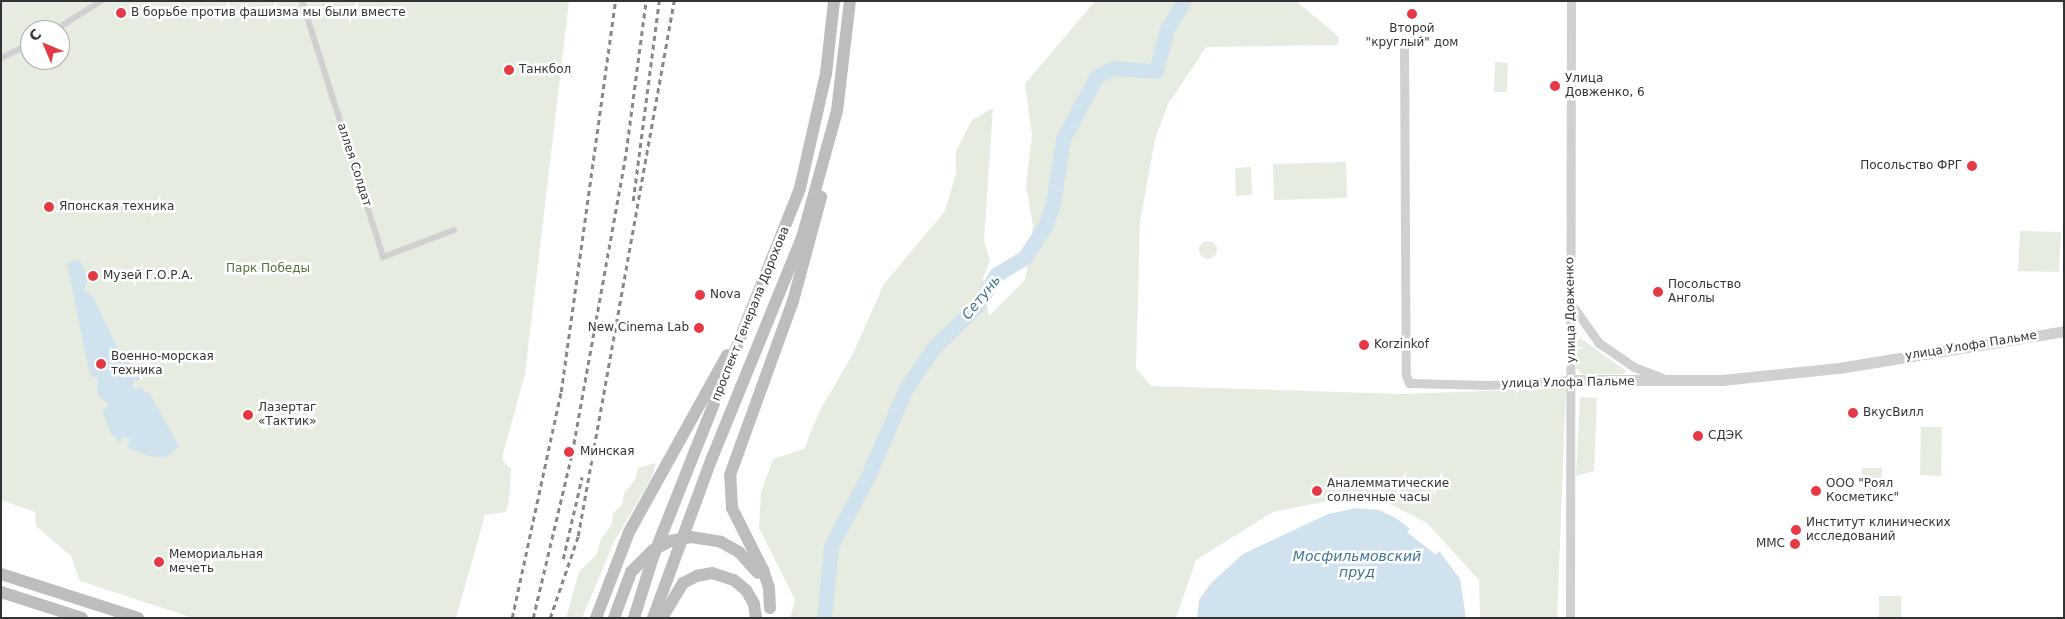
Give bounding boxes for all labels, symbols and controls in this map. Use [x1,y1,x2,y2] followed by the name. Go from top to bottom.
[131,6,406,20] place label: В борьбе против фашизма мы были вместе
[115,7,127,19] marker: В борьбе против фашизма мы были вместе
[1406,8,1418,20] marker: Второй "круглый" дом
[20,20,70,70] north arrow
[1366,22,1458,50] place label: Второй "круглый" дом
[26,26,44,44] text: С
[519,63,571,77] place label: Танкбол
[503,64,515,76] marker: Танкбол
[1565,72,1645,100] place label: Улица Довженко, 6
[1549,80,1561,92] marker: Улица Довженко, 6
[334,121,374,209] street label: аллея Солдат
[1860,159,1962,173] place label: Посольство ФРГ
[1966,160,1978,172] marker: Посольство ФРГ
[59,200,174,214] place label: Японская техника
[43,201,55,213] marker: Японская техника
[709,225,793,403] street label: проспект Генерала Дорохова
[1563,257,1579,363] street label: улица Довженко
[226,262,310,276] park label: Парк Победы
[103,269,193,283] place label: Музей Г.О.Р.А.
[87,270,99,282] marker: Музей Г.О.Р.А.
[958,271,1004,323] water label: Сетунь
[1668,278,1741,306] place label: Посольство Анголы
[1652,286,1664,298] marker: Посольство Анголы
[710,288,741,302] place label: Nova
[694,289,706,301] marker: Nova
[588,321,689,335] place label: New Cinema Lab
[693,322,705,334] marker: New Cinema Lab
[1904,328,2038,364] street label: улица Улофа Пальме
[1374,338,1429,352] place label: Korzinkof
[1358,339,1370,351] marker: Korzinkof
[111,350,214,378] place label: Военно-морская техника
[95,358,107,370] marker: Военно-морская техника
[1501,375,1635,391] street label: улица Улофа Пальме
[258,401,317,429] place label: Лазертаг «Тактик»
[1863,406,1924,420] place label: ВкусВилл
[1847,407,1859,419] marker: ВкусВилл
[242,409,254,421] marker: Лазертаг «Тактик»
[1708,429,1743,443] place label: СДЭК
[1692,430,1704,442] marker: СДЭК
[562,445,576,459] marker: Минская
[580,445,634,459] place label: Минская
[1327,477,1449,505] place label: Аналемматические солнечные часы
[1826,477,1899,505] place label: ООО "Роял Косметикс"
[1311,485,1323,497] marker: Аналемматические солнечные часы
[1810,485,1822,497] marker: ООО "Роял Косметикс"
[1806,516,1951,544] place label: Институт клинических исследований
[1790,524,1802,536] marker: Институт клинических исследований
[1756,537,1785,551] place label: ММС
[1789,538,1801,550] marker: ММС
[169,548,263,576] place label: Мемориальная мечеть
[1293,548,1421,580] water label: Мосфильмовский пруд
[153,556,165,568] marker: Мемориальная мечеть

